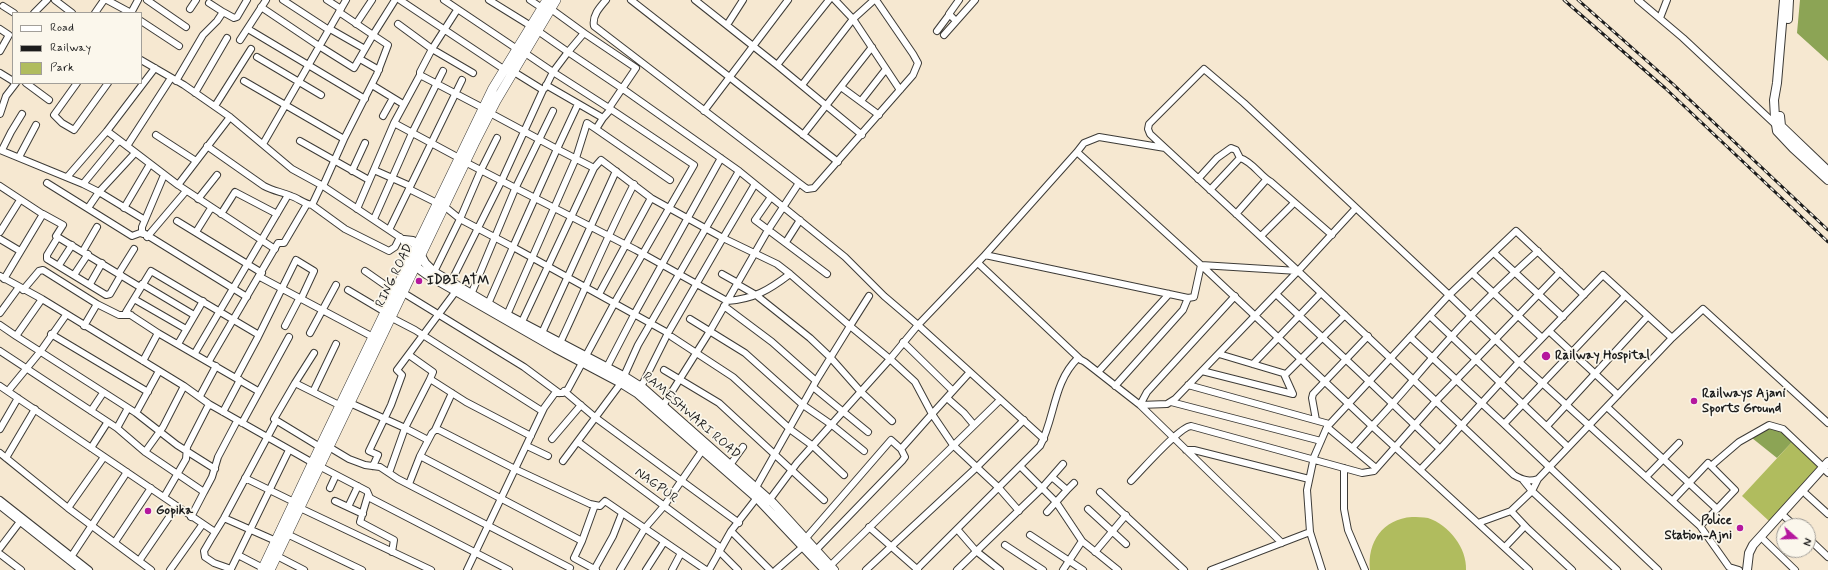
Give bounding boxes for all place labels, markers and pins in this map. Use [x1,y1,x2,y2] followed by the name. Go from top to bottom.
[427,273,489,289] place label: IDBI ATM
[414,276,424,286] marker: IDBI ATM
[1555,348,1650,364] place label: Railway Hospital
[1540,350,1552,362] marker: Railway Hospital
[1702,386,1785,417] place label: Railways Ajani Sports Ground
[1689,396,1699,406] marker: Railways Ajani Sports Ground
[156,503,193,519] place label: Gopika
[143,506,153,516] marker: Gopika
[1664,513,1732,544] place label: Police Station-Ajni
[1735,523,1745,533] marker: Police Station-Ajni

